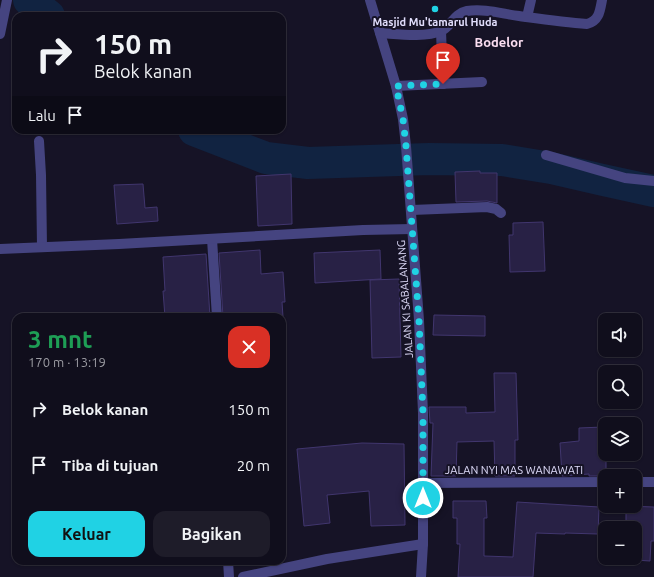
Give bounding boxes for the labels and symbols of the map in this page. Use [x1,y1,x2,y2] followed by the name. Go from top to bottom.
[430,4,440,14] marker: Masjid Mu'tamarul Huda
[372,16,498,28] place label: Masjid Mu'tamarul Huda
[475,35,524,49] district label: Bodelor
[426,43,460,84] pin
[395,240,415,358] street label: JALAN KI SABALANANG
[445,464,583,476] street label: JALAN NYI MAS WANAWATI
[402,477,444,519] position arrow

